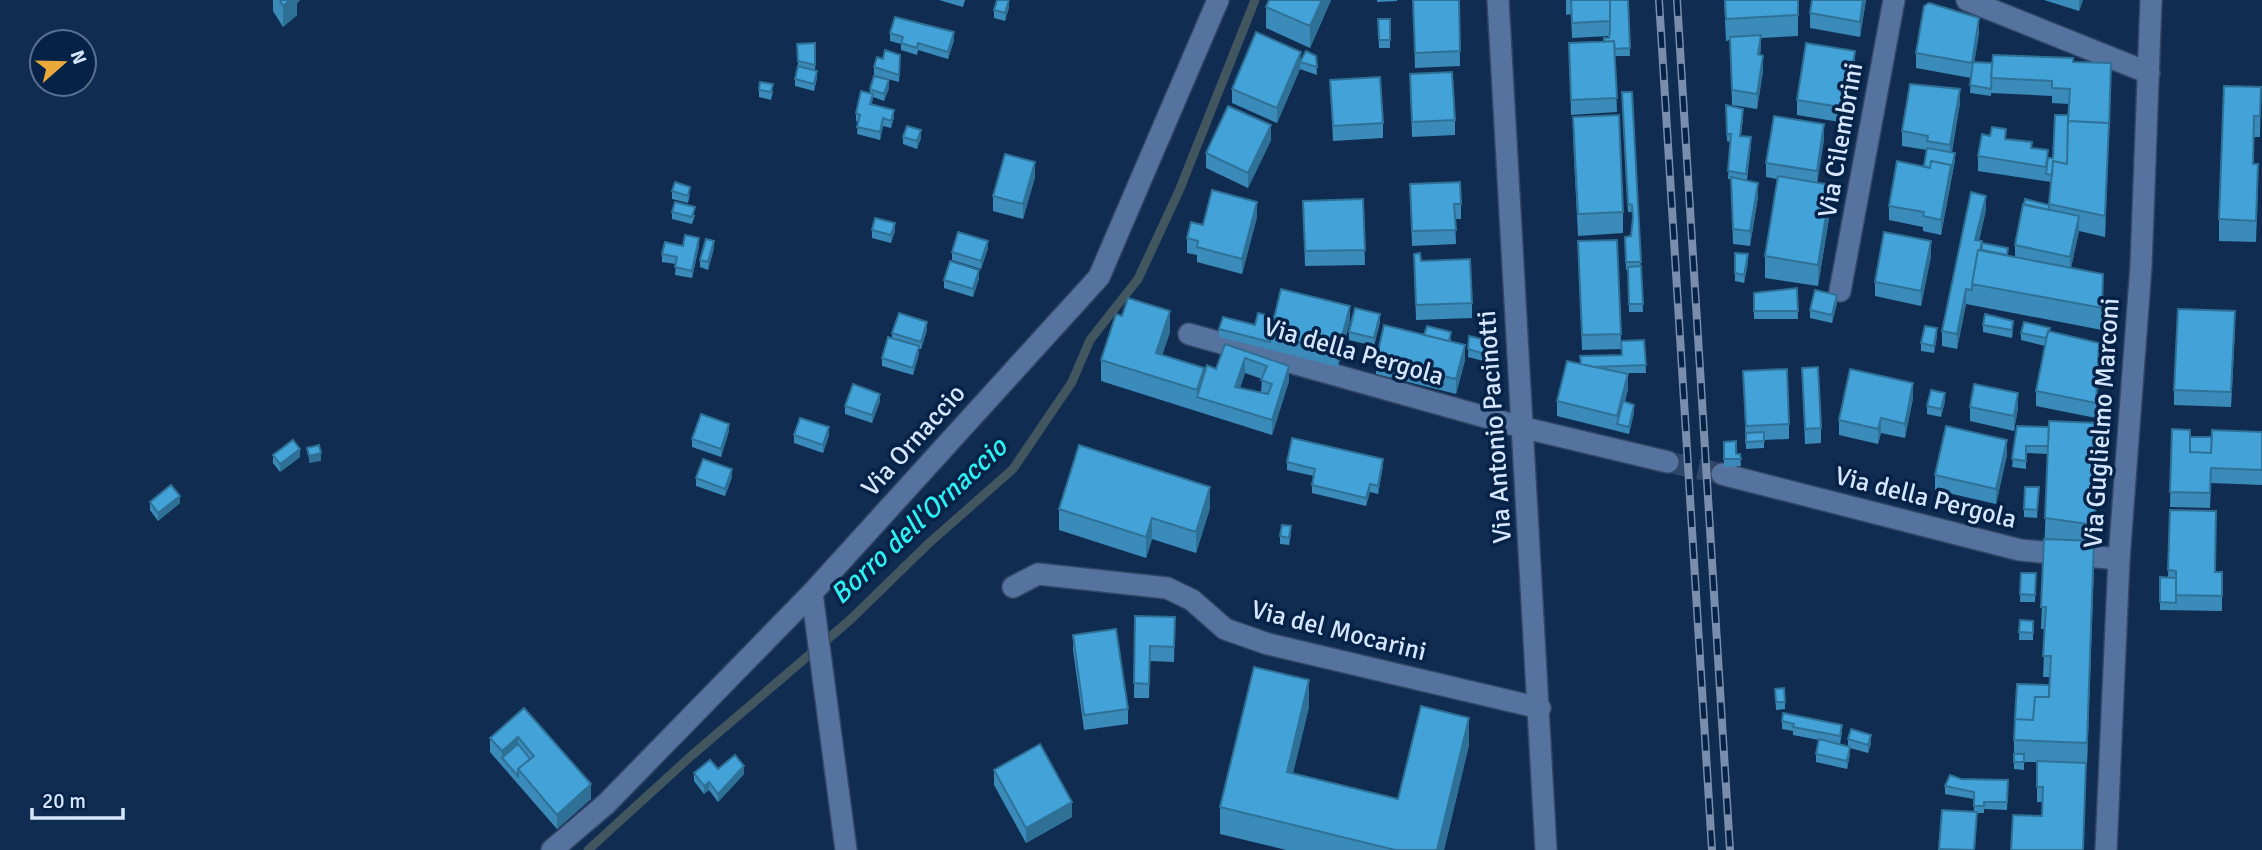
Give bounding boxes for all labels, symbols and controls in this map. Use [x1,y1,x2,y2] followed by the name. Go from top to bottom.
[28,28,98,98] north arrow
[64,47,92,68] text: N
[1812,60,1870,220] street label: Via Cilembrini
[2077,297,2127,549] street label: Via Guglielmo Marconi
[1471,309,1519,545] street label: Via Antonio Pacinotti
[1260,311,1448,393] street label: Via della Pergola
[855,378,972,503] street label: Via Ornaccio
[823,429,1015,611] water label: Borro dell'Ornaccio
[1832,460,2020,536] street label: Via della Pergola
[1248,594,1430,668] street label: Via del Mocarini
[32,776,122,820] scale bar
[42,788,86,814] text: 20 m

